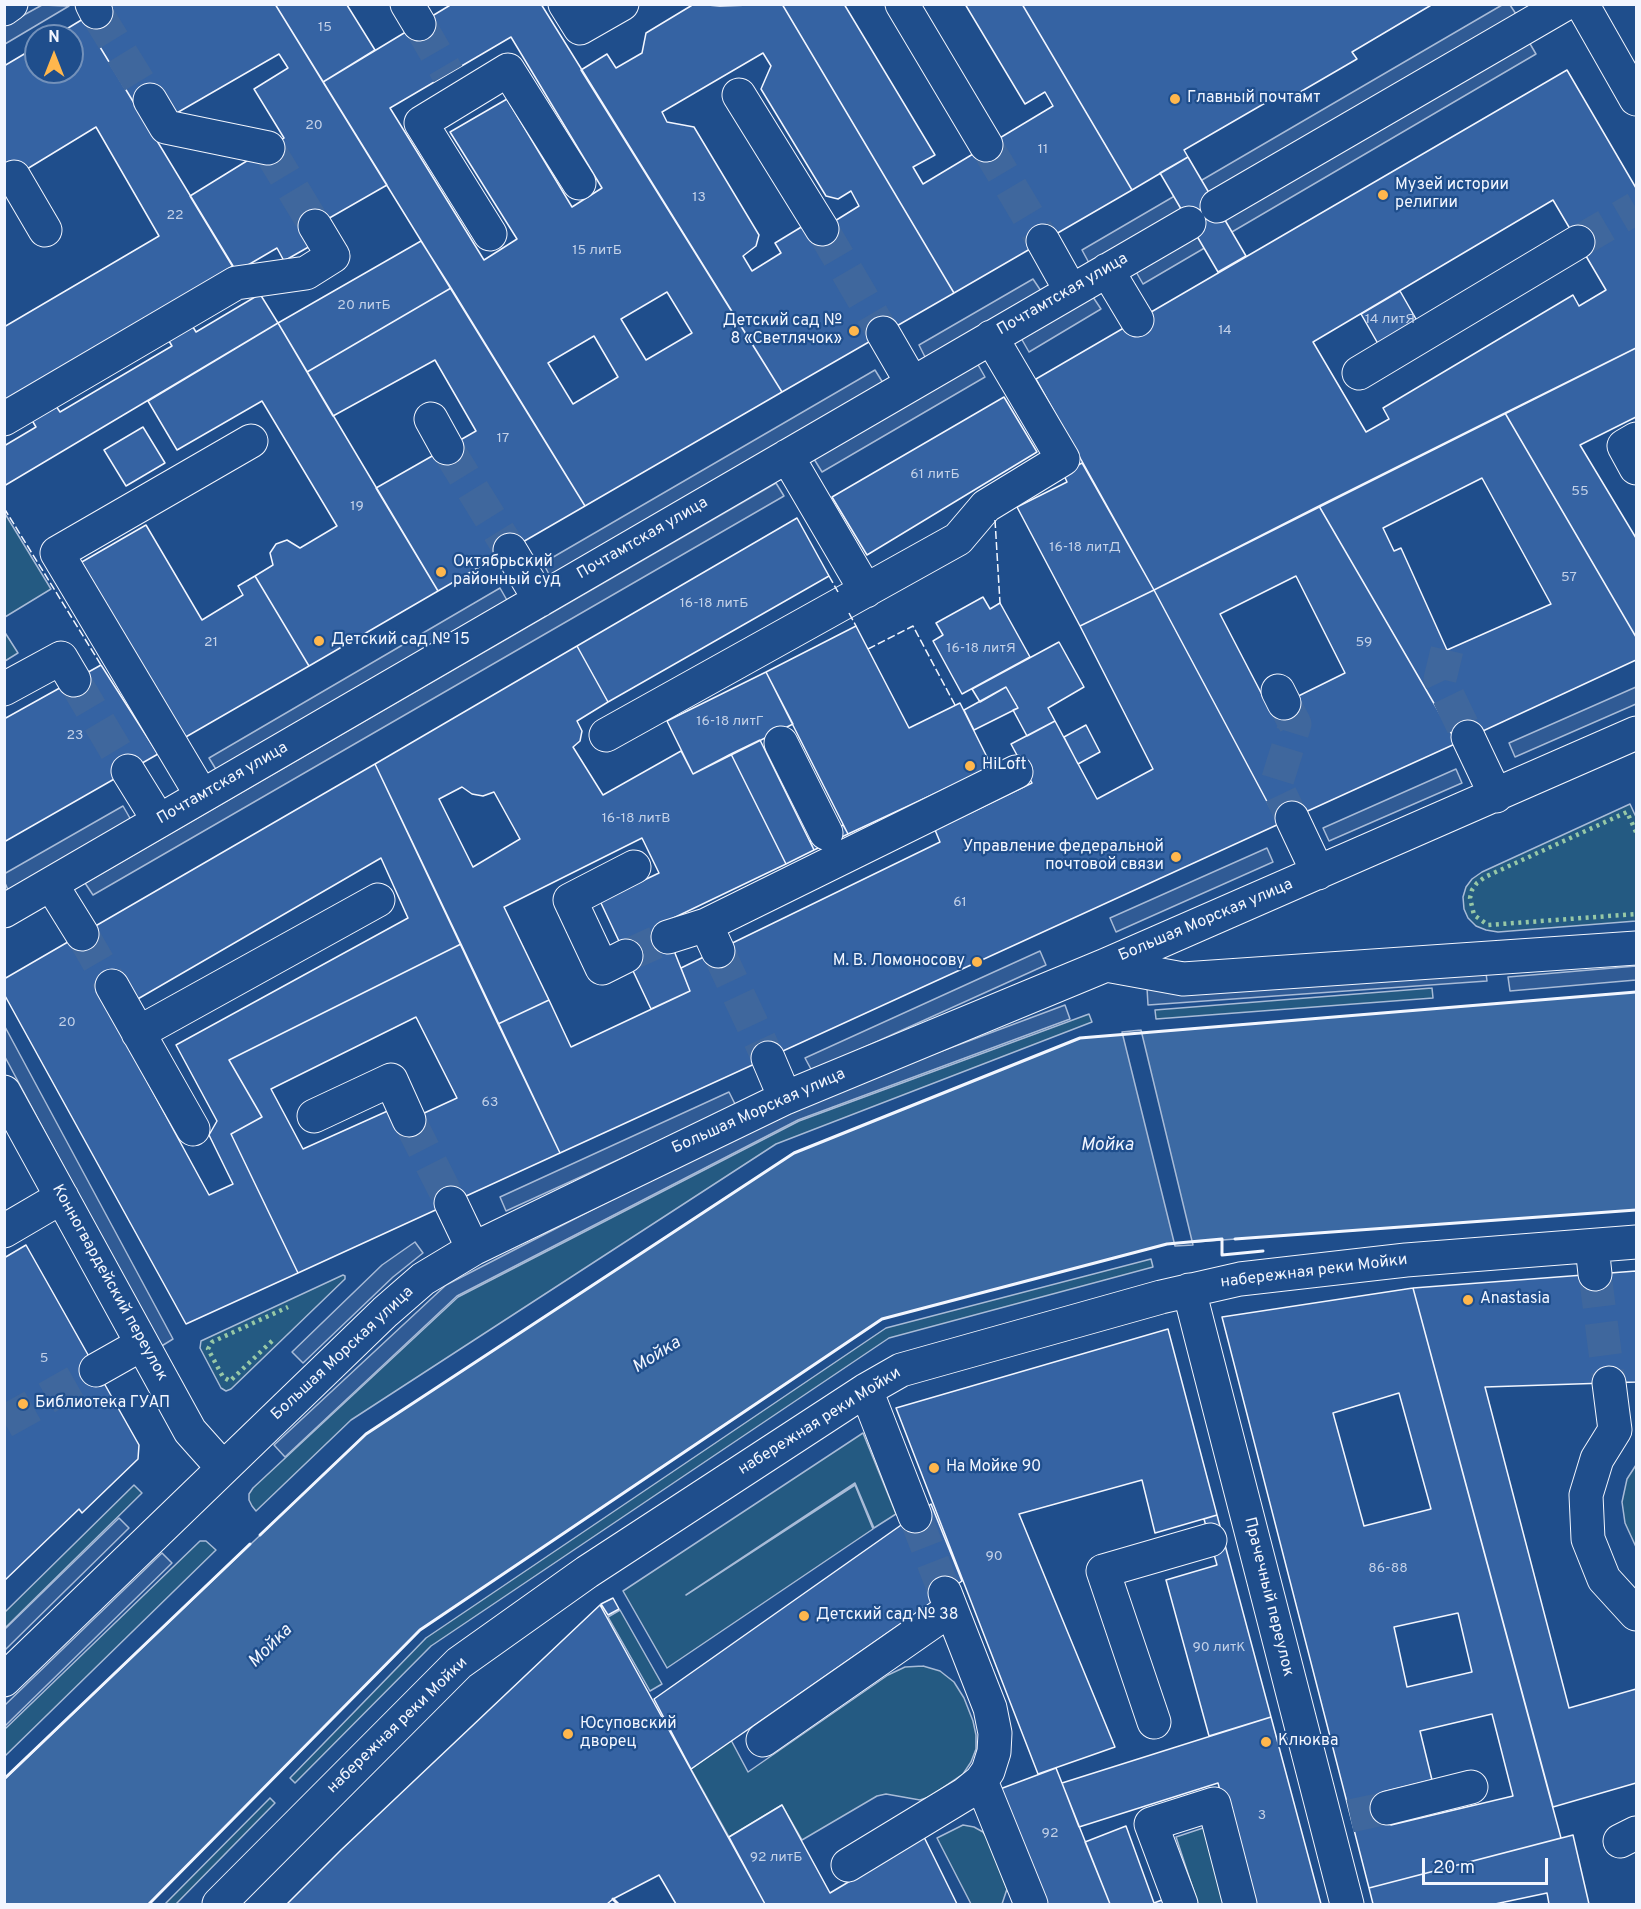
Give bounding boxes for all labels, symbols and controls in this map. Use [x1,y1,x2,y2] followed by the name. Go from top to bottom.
[318,20,332,36] house number: 15
[24,24,84,84] north arrow
[48,28,60,48] text: N
[1187,89,1321,109] place label: Главный почтамт
[1168,92,1182,106] marker: Главный почтамт
[305,118,323,134] house number: 20
[1038,142,1048,158] house number: 11
[1395,176,1509,214] place label: Музей истории религии
[1376,188,1390,202] marker: Музей истории религии
[692,190,706,206] house number: 13
[166,208,184,224] house number: 22
[572,243,622,259] house number: 15 литБ
[994,250,1132,340] street label: Почтамтская улица
[337,298,391,314] house number: 20 литБ
[723,312,842,350] place label: Детский сад № 8 «Светлячок»
[1365,312,1415,328] house number: 14 литЯ
[1218,323,1232,339] house number: 14
[847,324,861,338] marker: Детский сад № 8 «Светлячок»
[497,431,509,447] house number: 17
[910,467,960,483] house number: 61 литБ
[1571,484,1589,500] house number: 55
[574,494,712,584] street label: Почтамтская улица
[350,499,364,515] house number: 19
[1049,540,1121,556] house number: 16-18 литД
[453,553,561,591] place label: Октябрьский районный суд
[434,565,448,579] marker: Октябрьский районный суд
[1561,570,1577,586] house number: 57
[680,596,748,612] house number: 16-18 литБ
[331,631,470,651] place label: Детский сад № 15
[312,634,326,648] marker: Детский сад № 15
[204,635,218,651] house number: 21
[1356,635,1372,651] house number: 59
[946,641,1016,657] house number: 16-18 литЯ
[696,714,764,730] house number: 16-18 литГ
[67,728,83,744] house number: 23
[154,739,292,829] street label: Почтамтская улица
[982,756,1026,776] place label: HiLoft
[963,759,977,773] marker: HiLoft
[602,811,670,827] house number: 16-18 литВ
[963,838,1164,876] place label: Управление федеральной почтовой связи
[1169,850,1183,864] marker: Управление федеральной почтовой связи
[1116,876,1296,966] street label: Большая Морская улица
[953,895,967,911] house number: 61
[833,952,965,972] place label: М. В. Ломоносову
[970,955,984,969] marker: М. В. Ломоносову
[58,1015,76,1031] house number: 20
[669,1065,849,1159] street label: Большая Морская улица
[482,1095,498,1111] house number: 63
[1081,1135,1133,1157] water label: Мойка
[47,1181,171,1385] street label: Конногвардейский переулок
[1219,1251,1409,1293] street label: набережная реки Мойки
[268,1283,418,1425] street label: Большая Морская улица
[1480,1290,1550,1310] place label: Anastasia
[1461,1293,1475,1307] marker: Anastasia
[629,1333,685,1379] water label: Мойка
[40,1351,48,1367] house number: 5
[735,1364,905,1480] street label: набережная реки Мойки
[35,1394,170,1414] place label: Библиотека ГУАП
[16,1397,30,1411] marker: Библиотека ГУАП
[946,1458,1041,1478] place label: На Мойке 90
[927,1461,941,1475] marker: На Мойке 90
[1239,1515,1297,1679] street label: Прачечный переулок
[985,1549,1003,1565] house number: 90
[1368,1561,1408,1577] house number: 86-88
[816,1606,959,1626] place label: Детский сад № 38
[797,1609,811,1623] marker: Детский сад № 38
[245,1621,297,1673] water label: Мойка
[1192,1640,1246,1656] house number: 90 литК
[324,1654,472,1798] street label: набережная реки Мойки
[580,1715,677,1753] place label: Юсуповский дворец
[561,1727,575,1741] marker: Юсуповский дворец
[1278,1732,1339,1752] place label: Клюква
[1259,1735,1273,1749] marker: Клюква
[1258,1808,1266,1824] house number: 3
[1042,1826,1058,1842] house number: 92
[1425,1846,1551,1884] scale bar
[750,1850,802,1866] house number: 92 литБ
[1433,1857,1475,1880] text: 20 m

